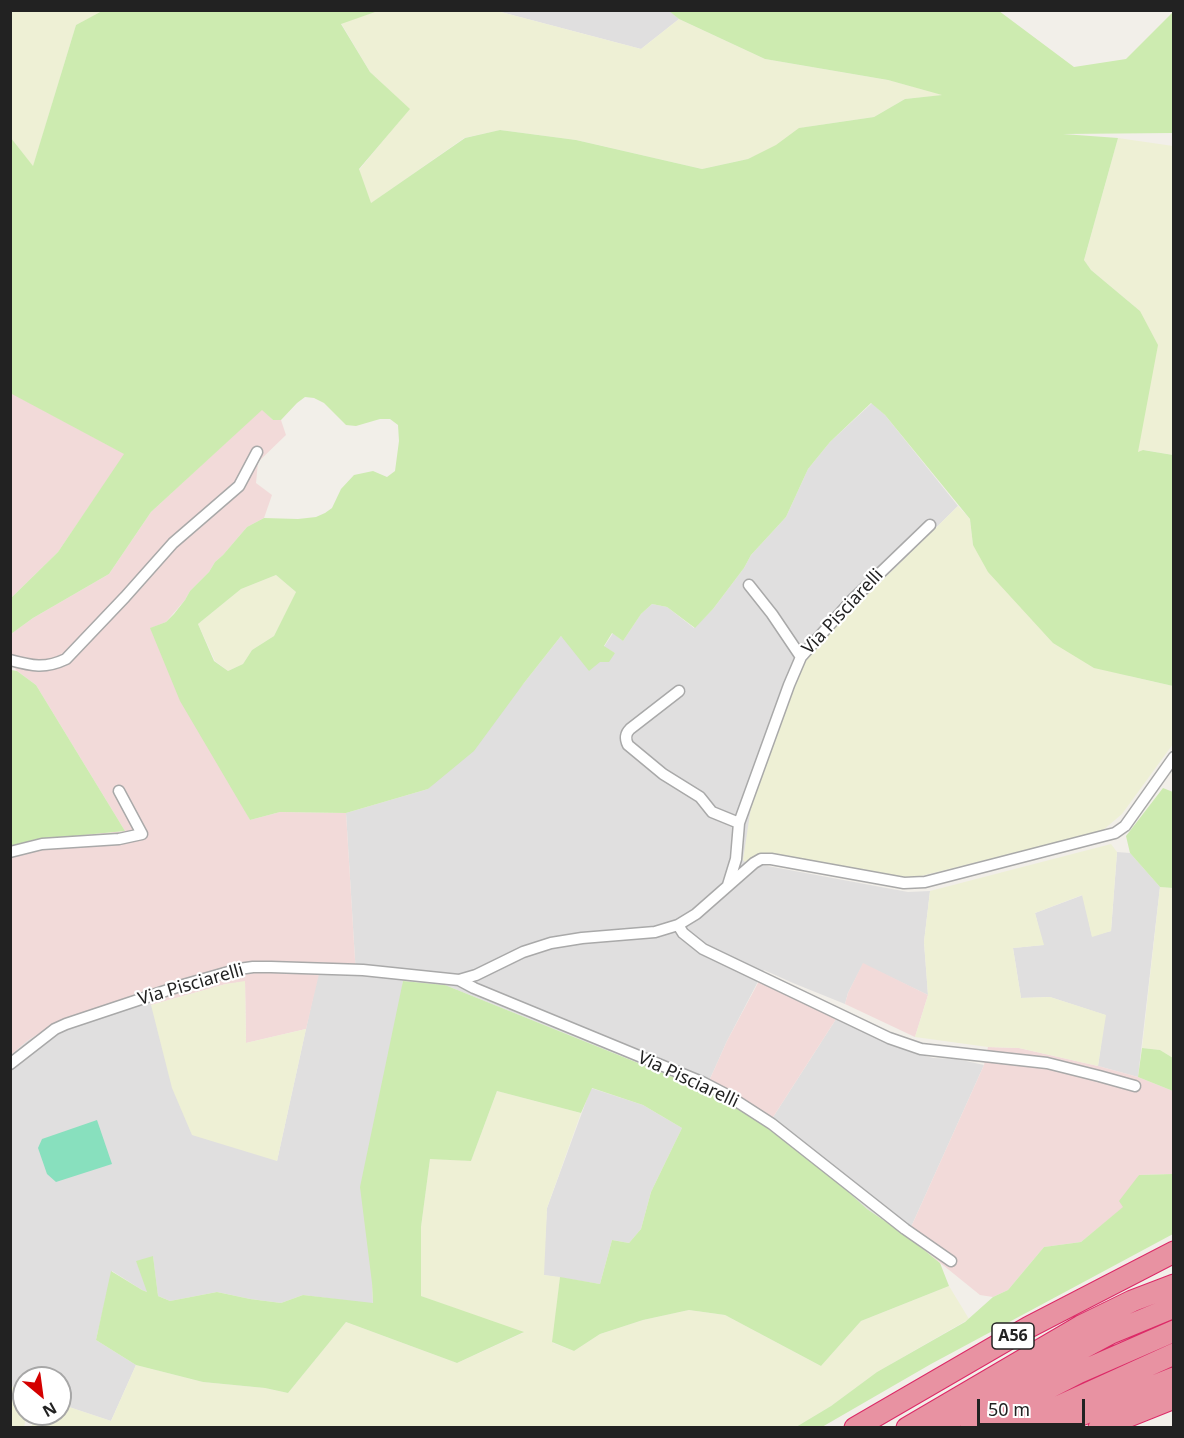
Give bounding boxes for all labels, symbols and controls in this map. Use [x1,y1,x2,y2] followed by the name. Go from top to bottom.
[798,565,888,659] street label: Via Pisciarelli
[136,960,246,1010] street label: Via Pisciarelli
[634,1047,742,1113] street label: Via Pisciarelli
[992,1323,1034,1349] road number: A56
[12,1366,72,1426] north arrow
[980,1387,1088,1425] scale bar
[39,1397,61,1423] text: N
[988,1397,1030,1421] text: 50 m

